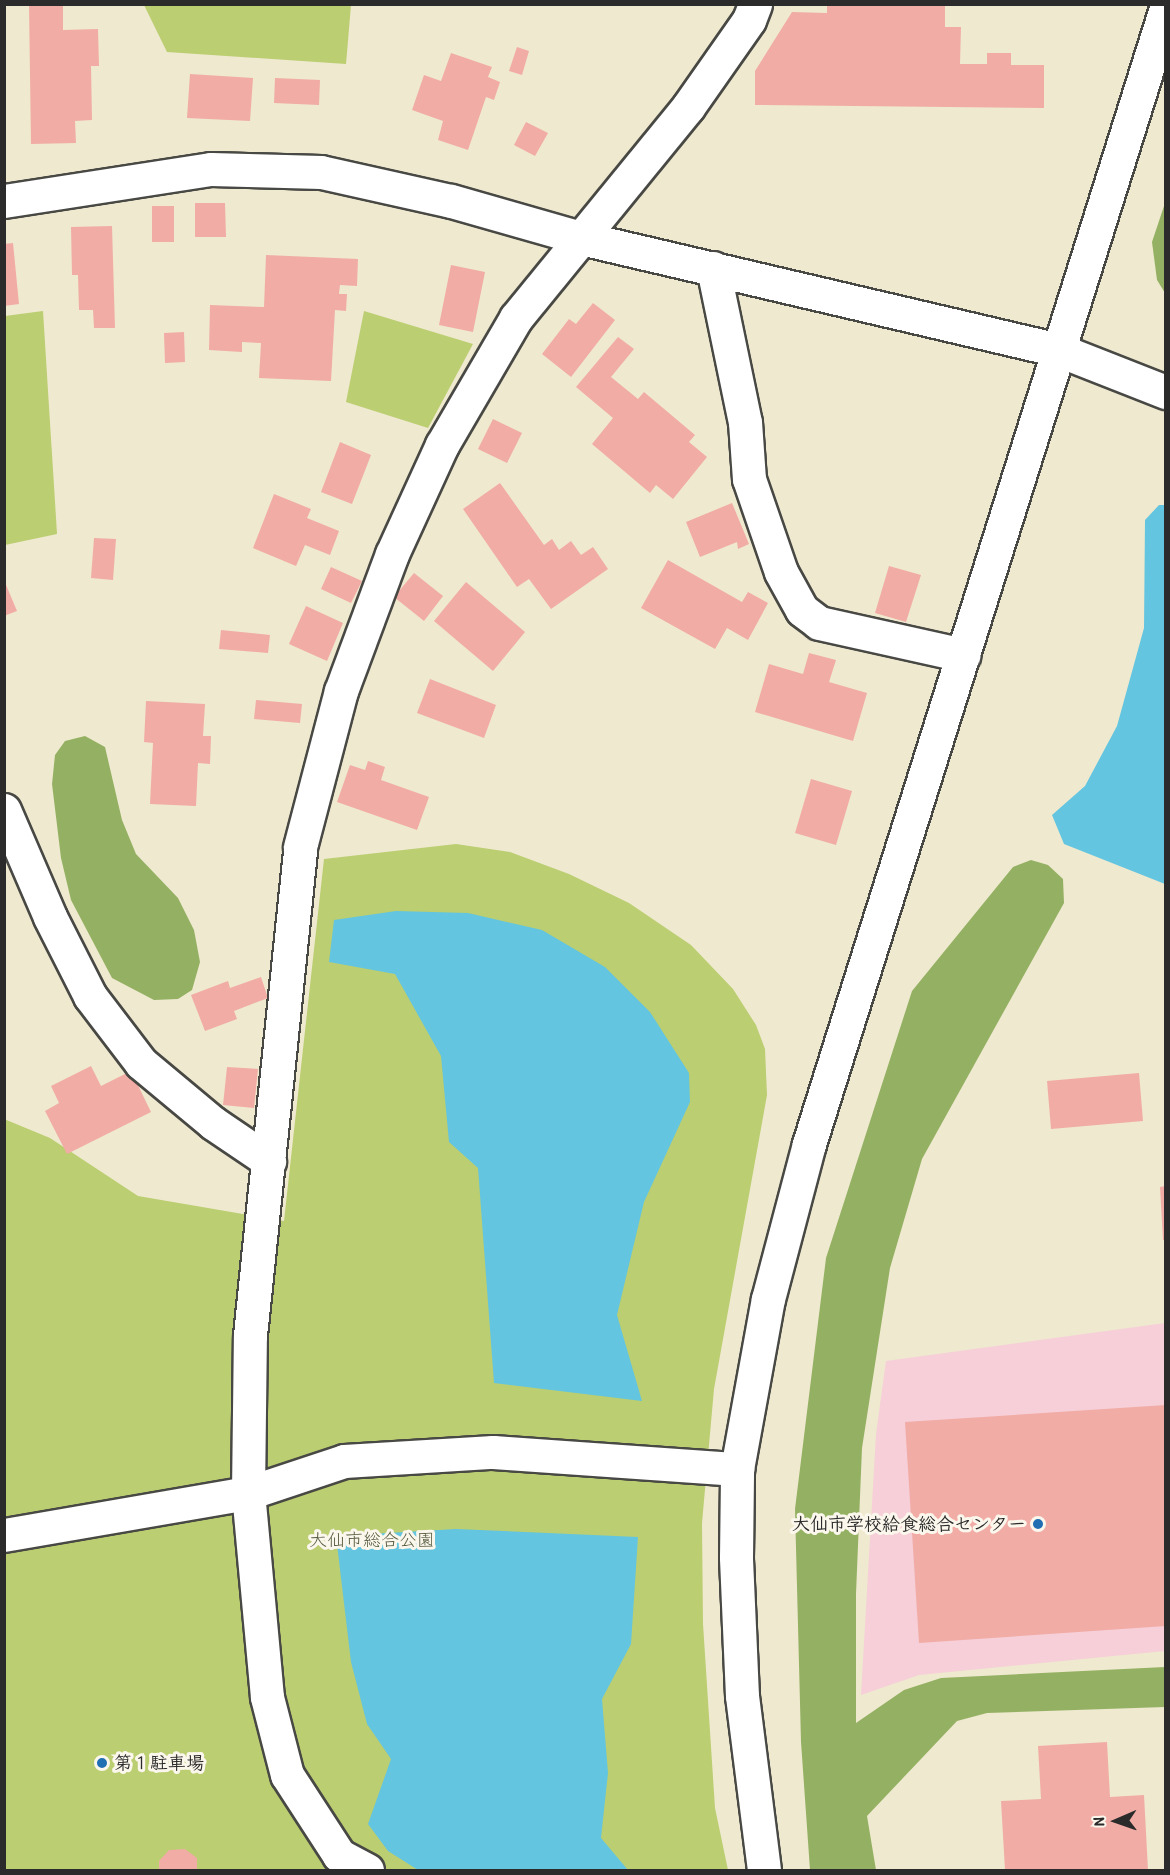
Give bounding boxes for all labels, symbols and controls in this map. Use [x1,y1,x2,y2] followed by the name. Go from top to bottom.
[792,1513,1026,1535] place label: 大仙市学校給食総合センター
[1031,1517,1045,1531] marker: 大仙市学校給食総合センター
[309,1529,435,1551] park label: 大仙市総合公園
[114,1752,204,1774] place label: 第１駐車場
[95,1756,109,1770] marker: 第１駐車場
[1086,1791,1146,1851] north arrow
[1087,1817,1109,1826] text: N

